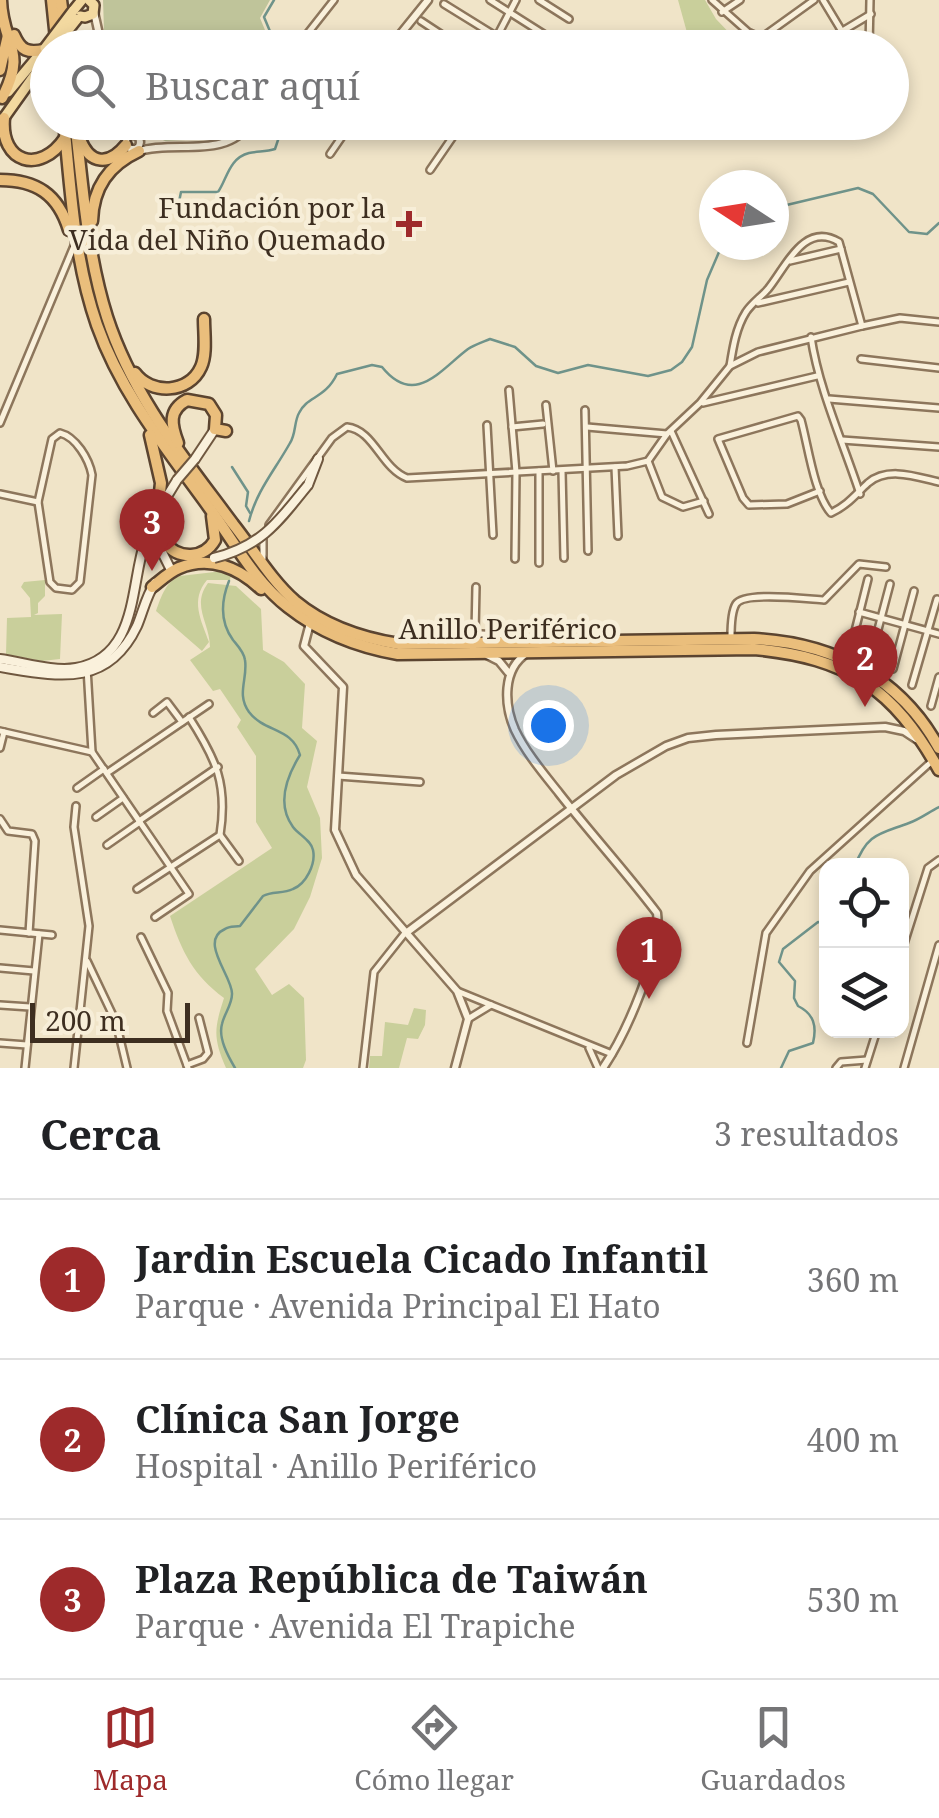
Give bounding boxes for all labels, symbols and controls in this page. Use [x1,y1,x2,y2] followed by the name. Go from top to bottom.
[30,30,909,140] search box
[65,58,120,113] icon: search
[145,59,360,111] text: Buscar aquí
[699,170,789,260] north arrow
[69,188,386,258] place label: Fundación por la Vida del Niño Quemado
[396,211,422,237] marker: Fundación por la Vida del Niño Quemado
[120,488,184,571] pin: 3
[399,609,618,647] street label: Anillo Periférico
[832,624,898,707] pin: 2
[523,700,574,751] your location
[819,858,909,1038] map controls
[819,858,909,948] button: locate
[616,916,682,999] pin: 1
[819,948,909,1038] button: layers
[30,998,190,1042] scale bar
[45,1001,126,1039] text: 200 m
[40,1105,161,1162] text: Cerca
[714,1112,899,1155] text: 3 resultados
[135,1232,708,1284] text: Jardin Escuela Cicado Infantil
[63,1258,82,1301] text: 1
[807,1258,899,1301] text: 360 m
[135,1284,661,1327] text: Parque · Avenida Principal El Hato
[135,1392,460,1444] text: Clínica San Jorge
[63,1418,82,1461] text: 2
[807,1418,899,1461] text: 400 m
[135,1444,537,1487] text: Hospital · Anillo Periférico
[135,1552,648,1604] text: Plaza República de Taiwán
[63,1578,82,1621] text: 3
[807,1578,899,1621] text: 530 m
[135,1604,576,1647] text: Parque · Avenida El Trapiche
[93,1700,168,1798] tab: Mapa
[354,1700,514,1798] tab: Cómo llegar
[700,1700,846,1798] tab: Guardados

